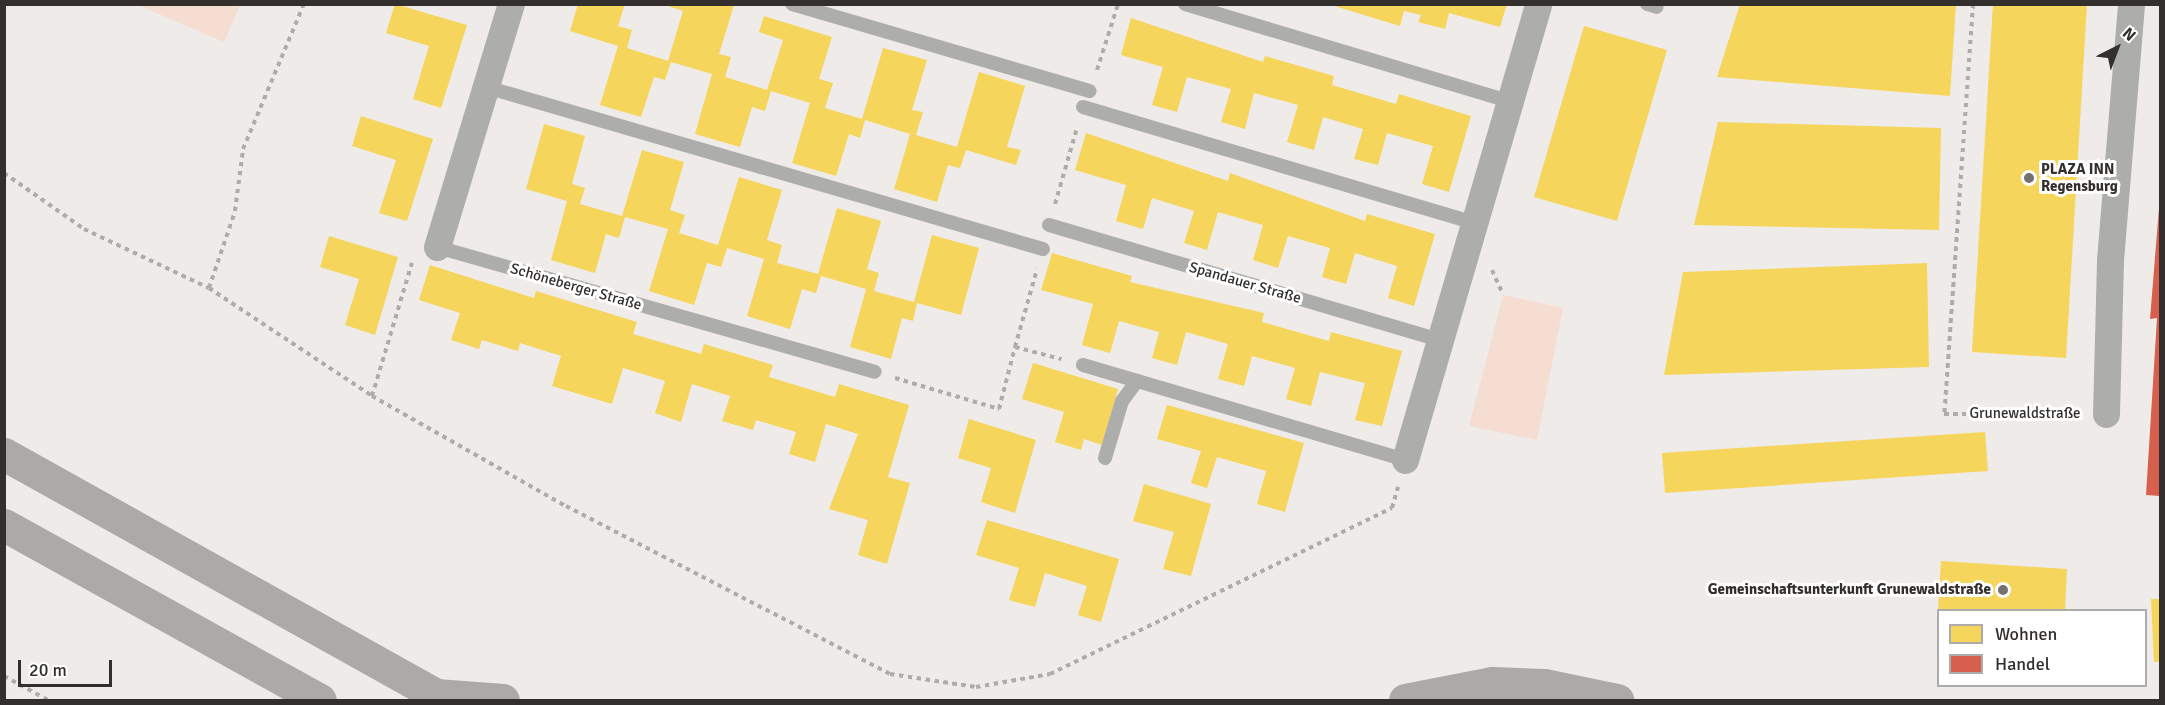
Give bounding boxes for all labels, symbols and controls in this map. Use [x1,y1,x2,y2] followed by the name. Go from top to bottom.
[2087,18,2147,78] north arrow
[2118,23,2140,46] text: N
[2041,160,2118,195] place label: PLAZA INN Regensburg
[2022,171,2036,185] marker: PLAZA INN Regensburg
[1187,258,1303,308] street label: Spandauer Straße
[508,260,644,314] street label: Schöneberger Straße
[1969,405,2081,423] street label: Grunewaldstraße
[1708,581,1991,599] place label: Gemeinschaftsunterkunft Grunewaldstraße
[1996,583,2010,597] marker: Gemeinschaftsunterkunft Grunewaldstraße
[1937,609,2147,687] legend
[1995,623,2057,645] text: Wohnen
[21,648,116,686] scale bar
[1995,653,2050,675] text: Handel
[29,659,67,681] text: 20 m

